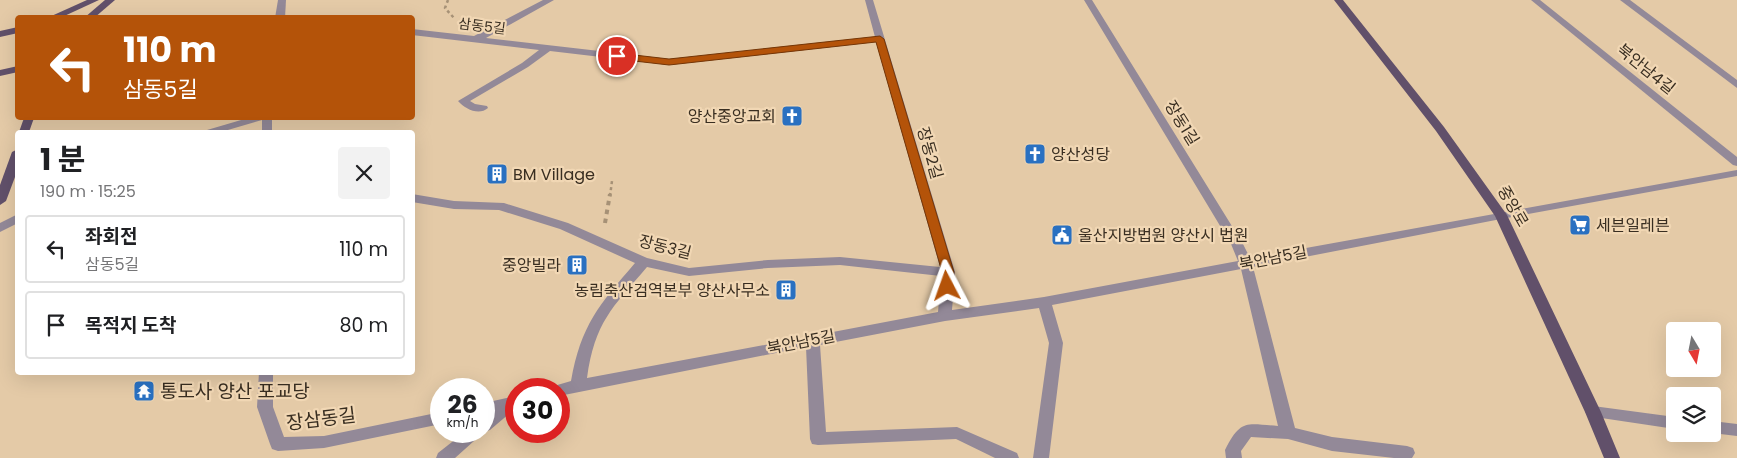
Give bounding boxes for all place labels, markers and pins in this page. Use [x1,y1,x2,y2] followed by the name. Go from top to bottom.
[596,35,638,77] pin
[780,104,804,128] church icon: 양산중앙교회
[688,105,776,128] place label: 양산중앙교회
[1023,142,1047,166] church icon: 양산성당
[1051,143,1110,166] place label: 양산성당
[485,162,509,186] building icon: BM Village
[513,163,595,186] place label: BM Village
[1568,213,1592,237] supermarket icon: 세븐일레븐
[1596,214,1670,237] place label: 세븐일레븐
[1050,223,1074,247] public building icon: 울산지방법원 양산시 법원
[1078,224,1248,247] place label: 울산지방법원 양산시 법원
[565,253,589,277] building icon: 중앙빌라
[502,254,561,277] place label: 중앙빌라
[774,278,798,302] building icon: 농림축산검역본부 양산사무소
[574,279,770,302] place label: 농림축산검역본부 양산사무소
[160,378,310,405] place label: 통도사 양산 포교당
[132,379,156,403] temple icon: 통도사 양산 포교당

